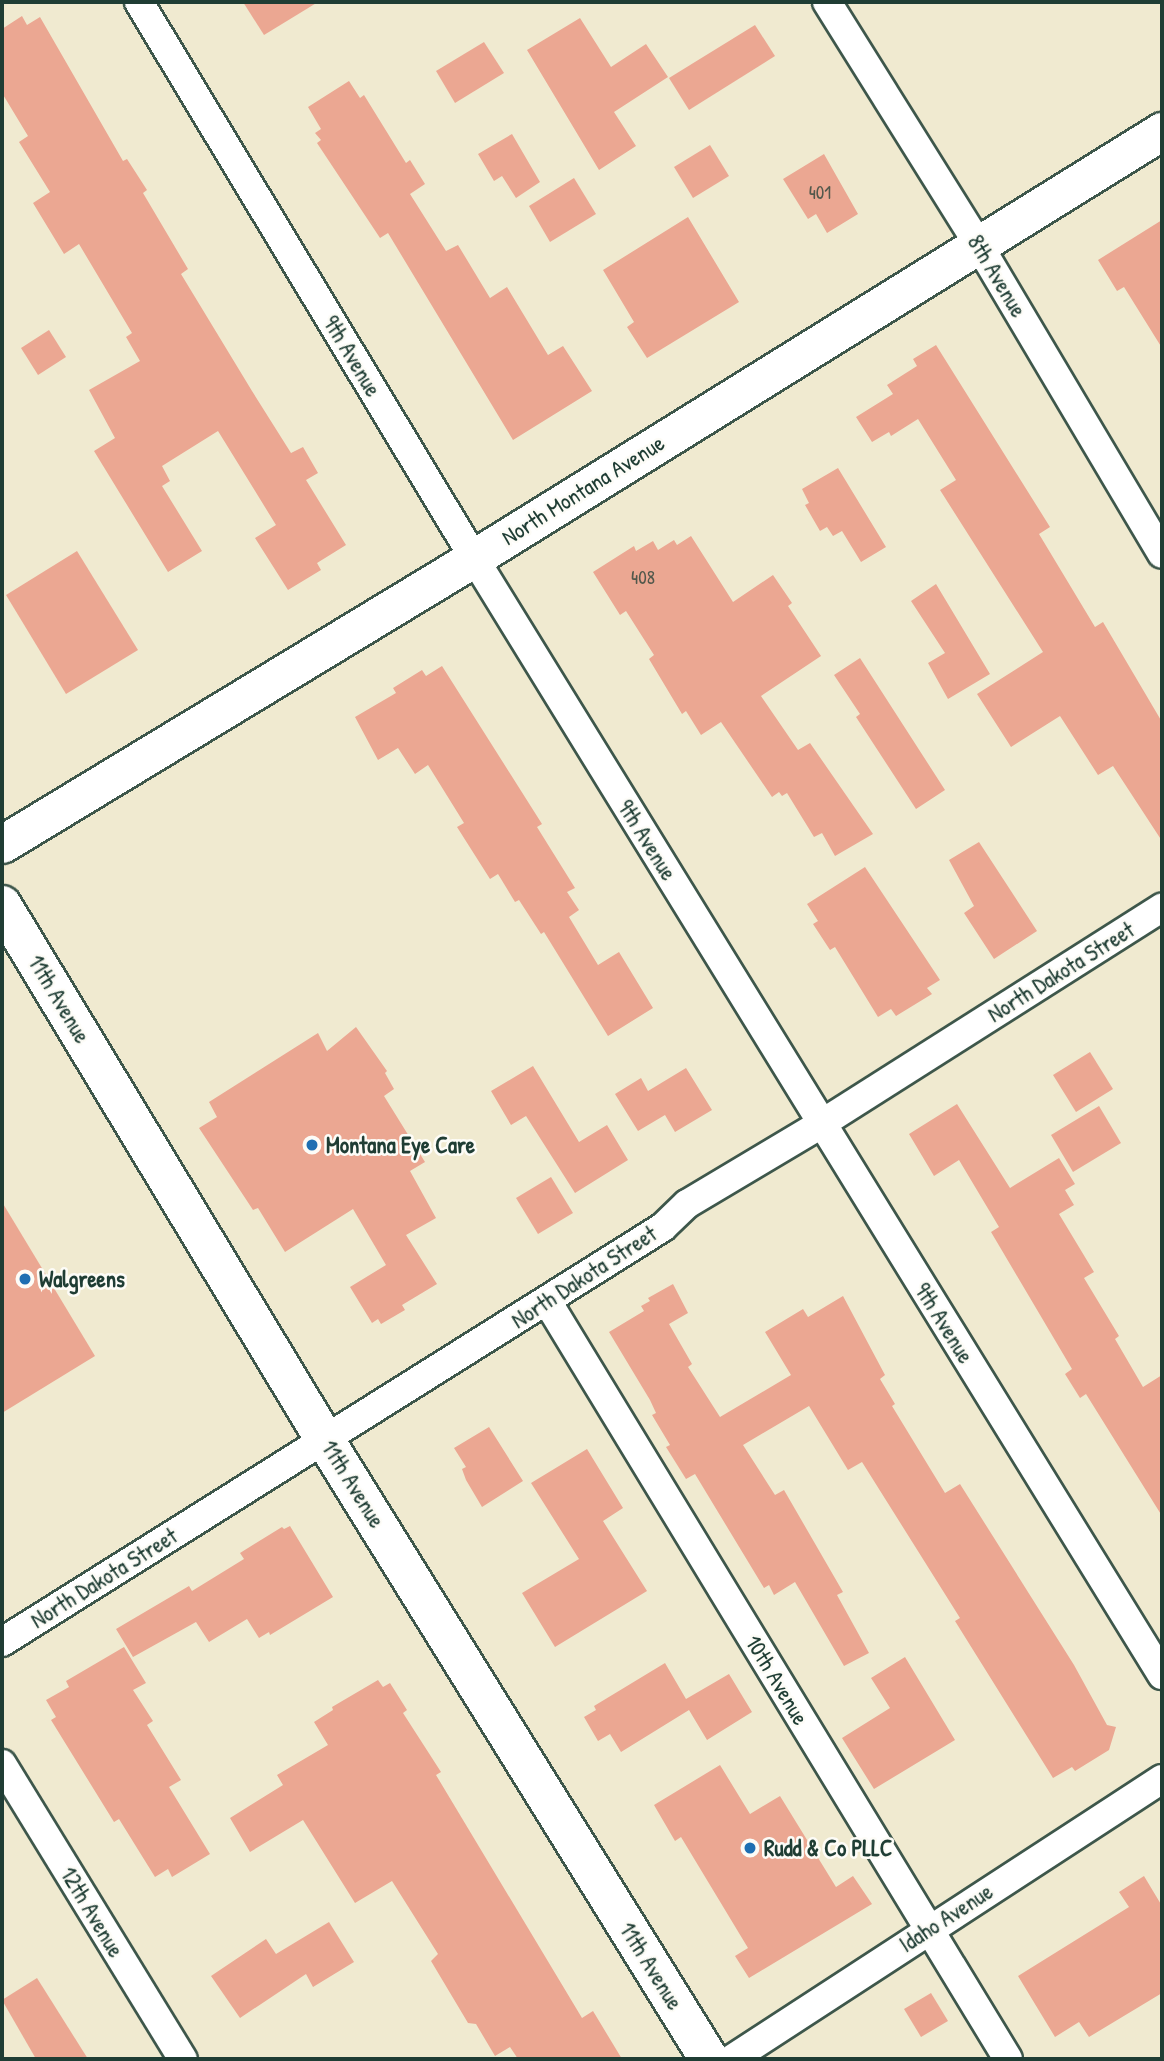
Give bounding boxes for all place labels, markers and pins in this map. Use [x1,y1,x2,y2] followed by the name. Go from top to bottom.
[326,1131,475,1159] place label: Montana Eye Care
[304,1137,320,1153] marker: Montana Eye Care
[39,1265,125,1293] place label: Walgreens
[17,1271,33,1287] marker: Walgreens
[764,1834,892,1862] place label: Rudd & Co PLLC
[742,1840,758,1856] marker: Rudd & Co PLLC

